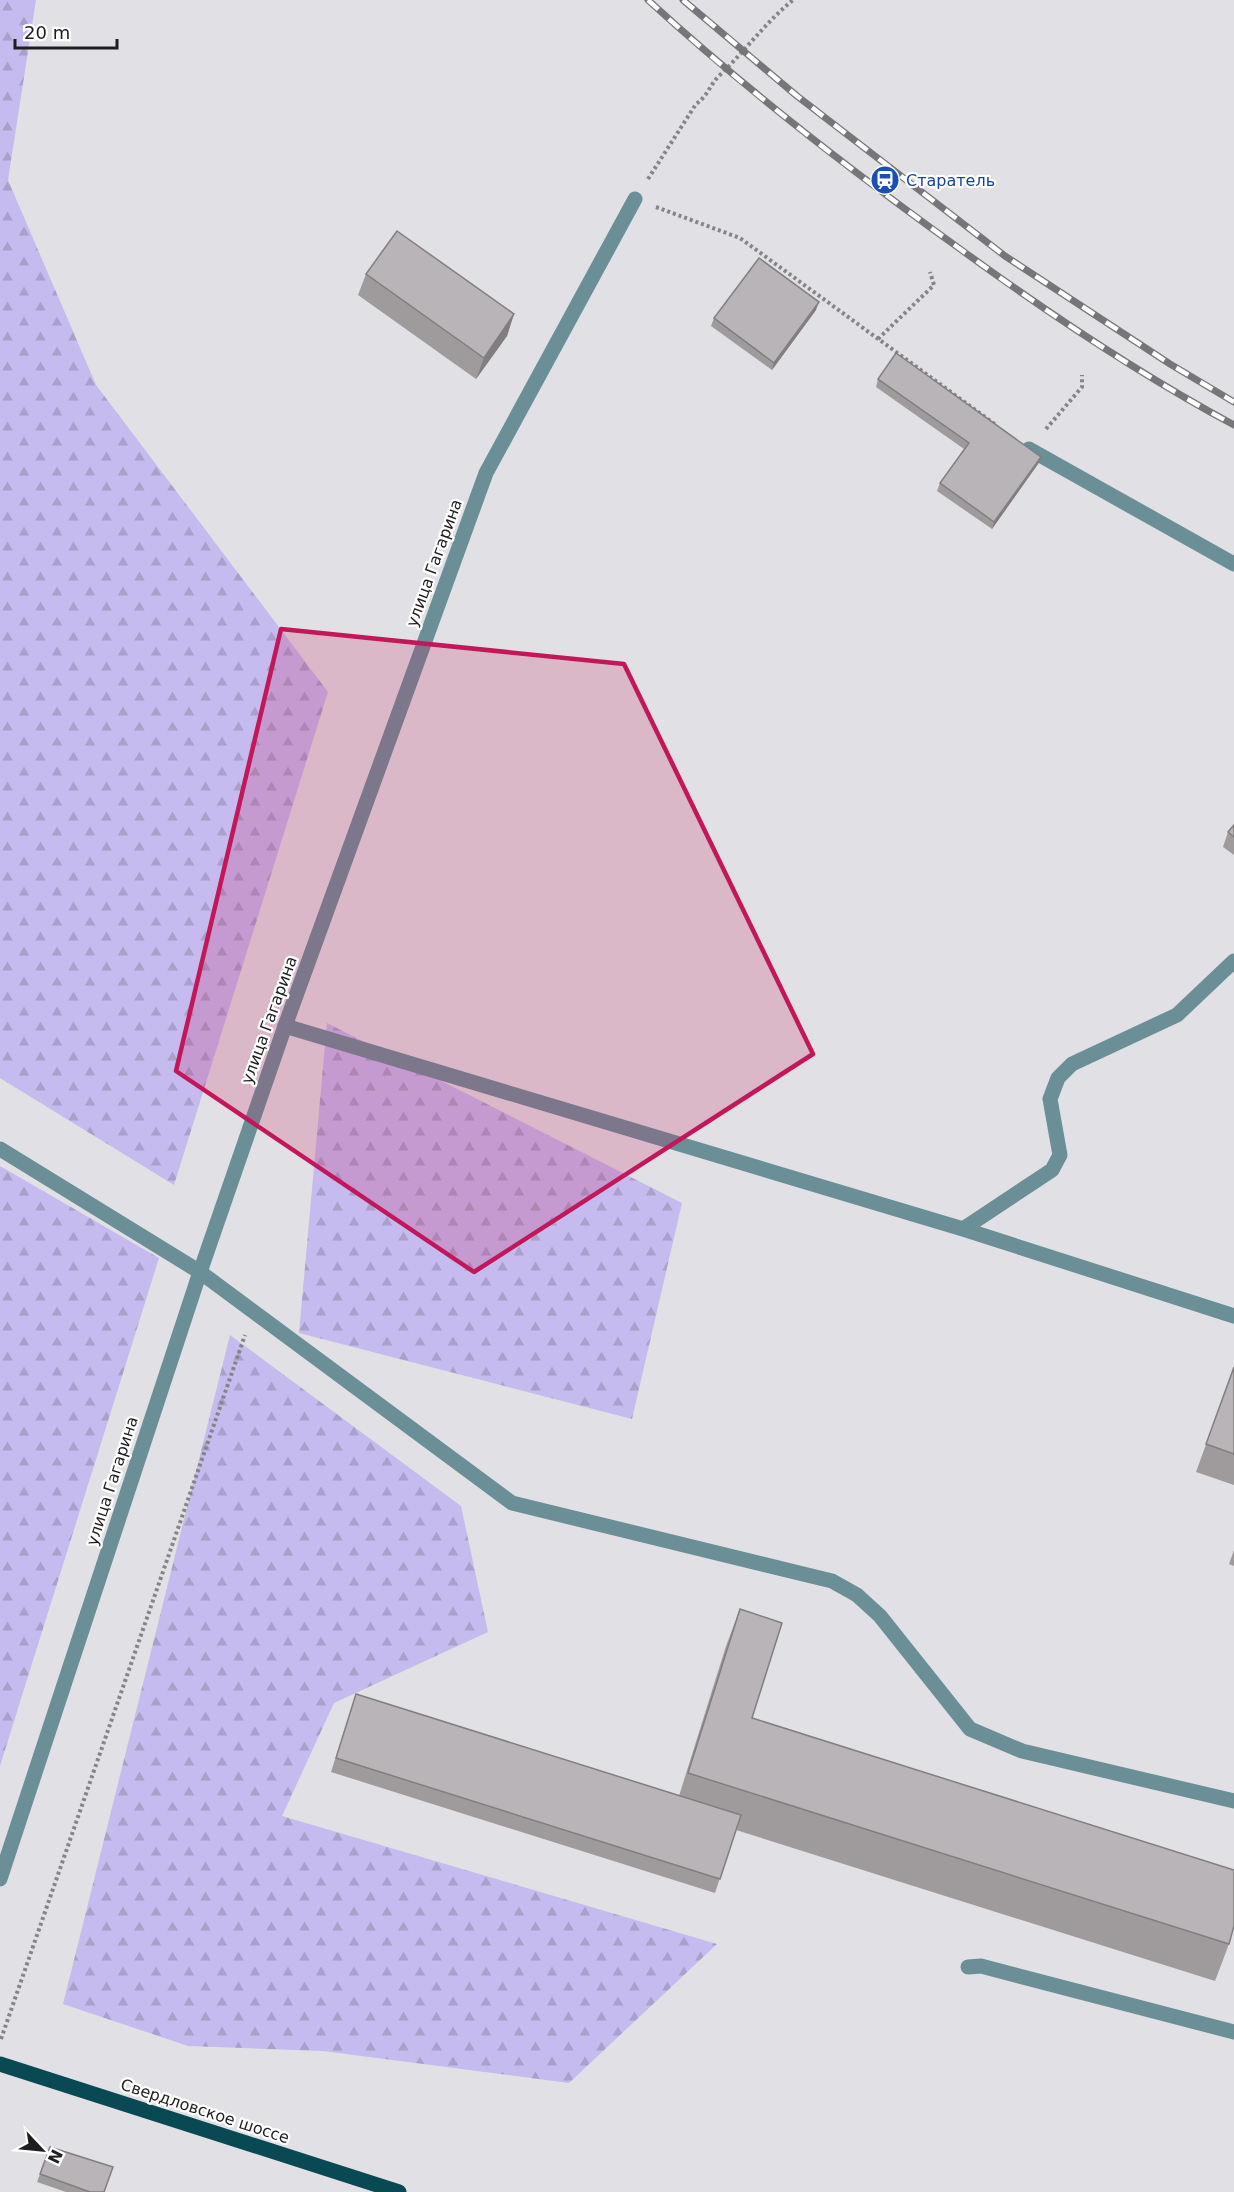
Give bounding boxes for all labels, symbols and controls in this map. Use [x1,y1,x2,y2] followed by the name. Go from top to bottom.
[15,12,117,50] scale bar
[24,22,70,43] text: 20 m
[869,164,901,196] station icon: Старатель
[906,171,995,190] place label: Старатель
[402,497,466,629] street label: улица Гагарина
[237,954,301,1086] street label: улица Гагарина
[82,1414,142,1548] street label: улица Гагарина
[118,2075,292,2147] street label: Свердловское шоссе
[12,2120,72,2180] north arrow
[44,2146,67,2167] text: N

